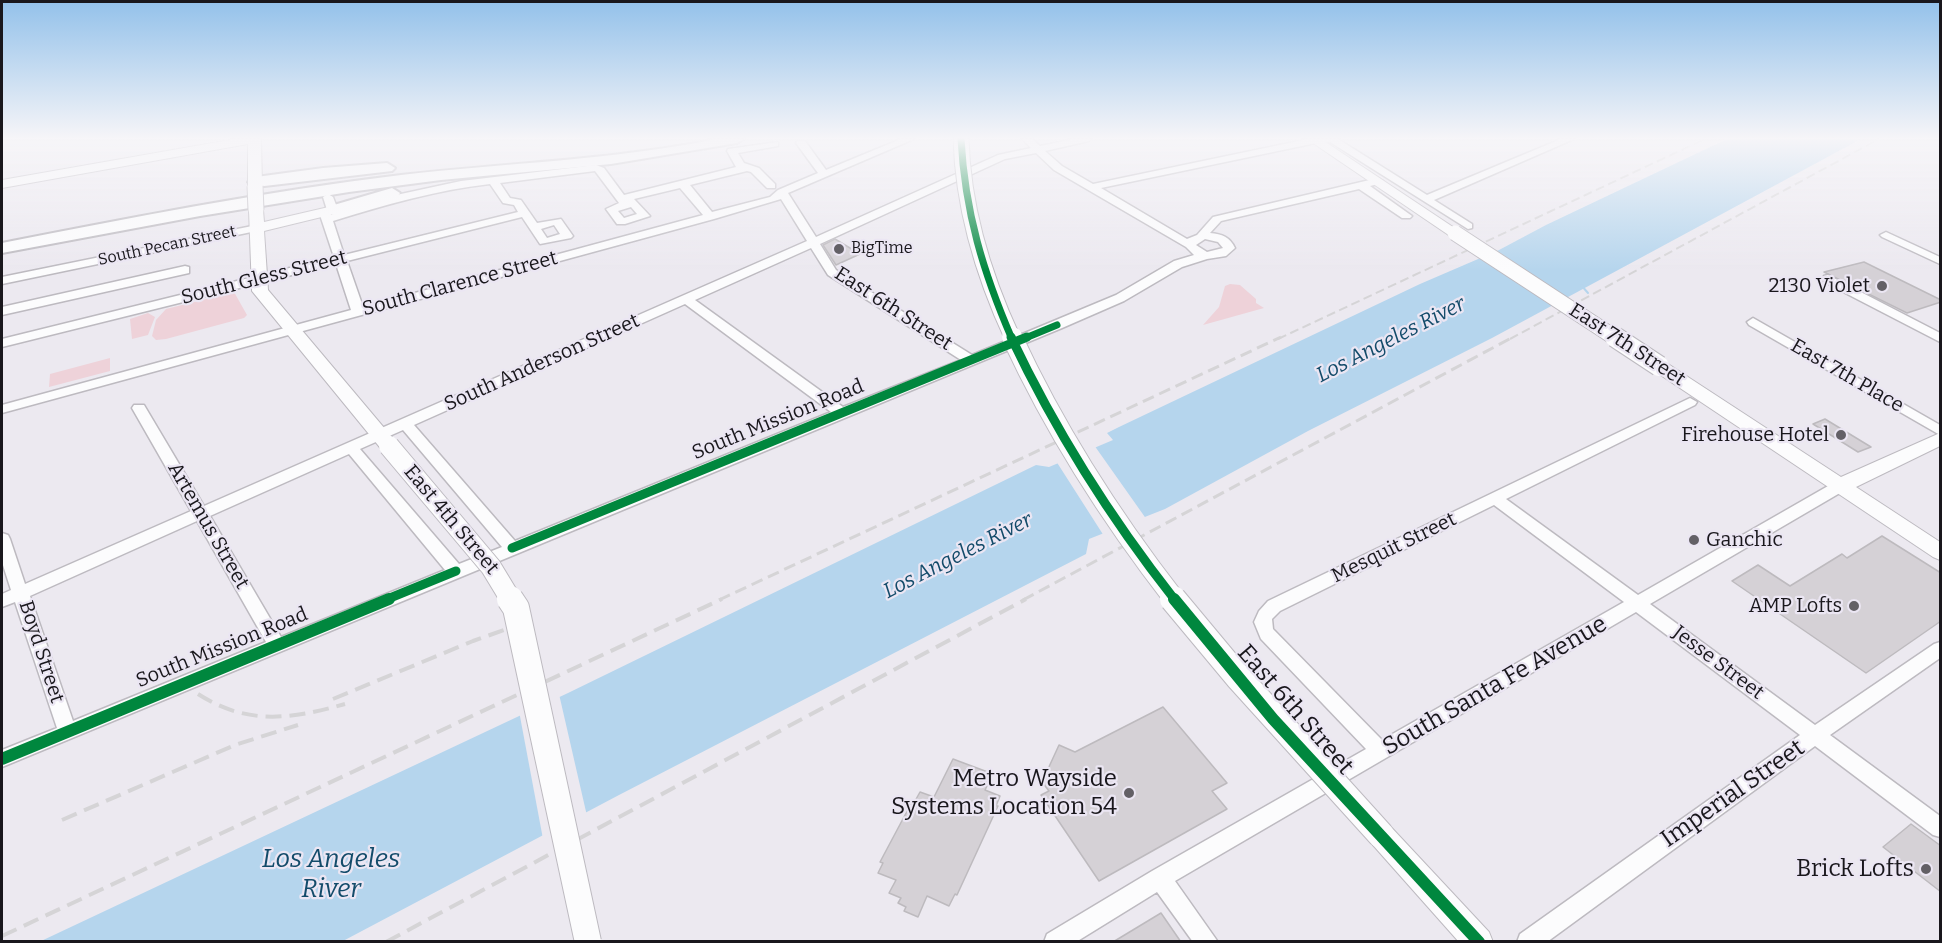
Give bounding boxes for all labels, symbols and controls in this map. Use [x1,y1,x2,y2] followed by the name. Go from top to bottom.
[96,222,238,270] street label: South Pecan Street
[851,239,912,259] place label: BigTime
[832,242,846,256] marker: BigTime
[179,246,349,310] street label: South Gless Street
[360,246,560,322] street label: South Clarence Street
[830,262,956,356] street label: East 6th Street
[1768,274,1870,298] place label: 2130 Violet
[1875,279,1889,293] marker: 2130 Violet
[1312,292,1470,388] water label: Los Angeles River
[1564,299,1690,391] street label: East 7th Street
[441,309,643,417] street label: South Anderson Street
[1786,334,1908,418] street label: East 7th Place
[689,375,867,465] street label: South Mission Road
[1681,423,1829,447] place label: Firehouse Hotel
[1834,428,1848,442] marker: Firehouse Hotel
[162,458,254,594] street label: Artemus Street
[398,460,504,580] street label: East 4th Street
[1328,507,1460,589] street label: Mesquit Street
[879,508,1037,604] water label: Los Angeles River
[1706,528,1783,552] place label: Ganchic
[1687,533,1701,547] marker: Ganchic
[1749,594,1842,618] place label: AMP Lofts
[13,598,69,706] street label: Boyd Street
[1847,599,1861,613] marker: AMP Lofts
[133,603,311,693] street label: South Mission Road
[1378,610,1612,762] street label: South Santa Fe Avenue
[1668,621,1768,705] street label: Jesse Street
[1231,639,1359,781] street label: East 6th Street
[1656,734,1810,854] street label: Imperial Street
[891,765,1117,821] place label: Metro Wayside Systems Location 54
[1122,786,1136,800] marker: Metro Wayside Systems Location 54
[262,844,400,906] water label: Los Angeles River
[1796,855,1914,883] place label: Brick Lofts
[1919,862,1933,876] marker: Brick Lofts

